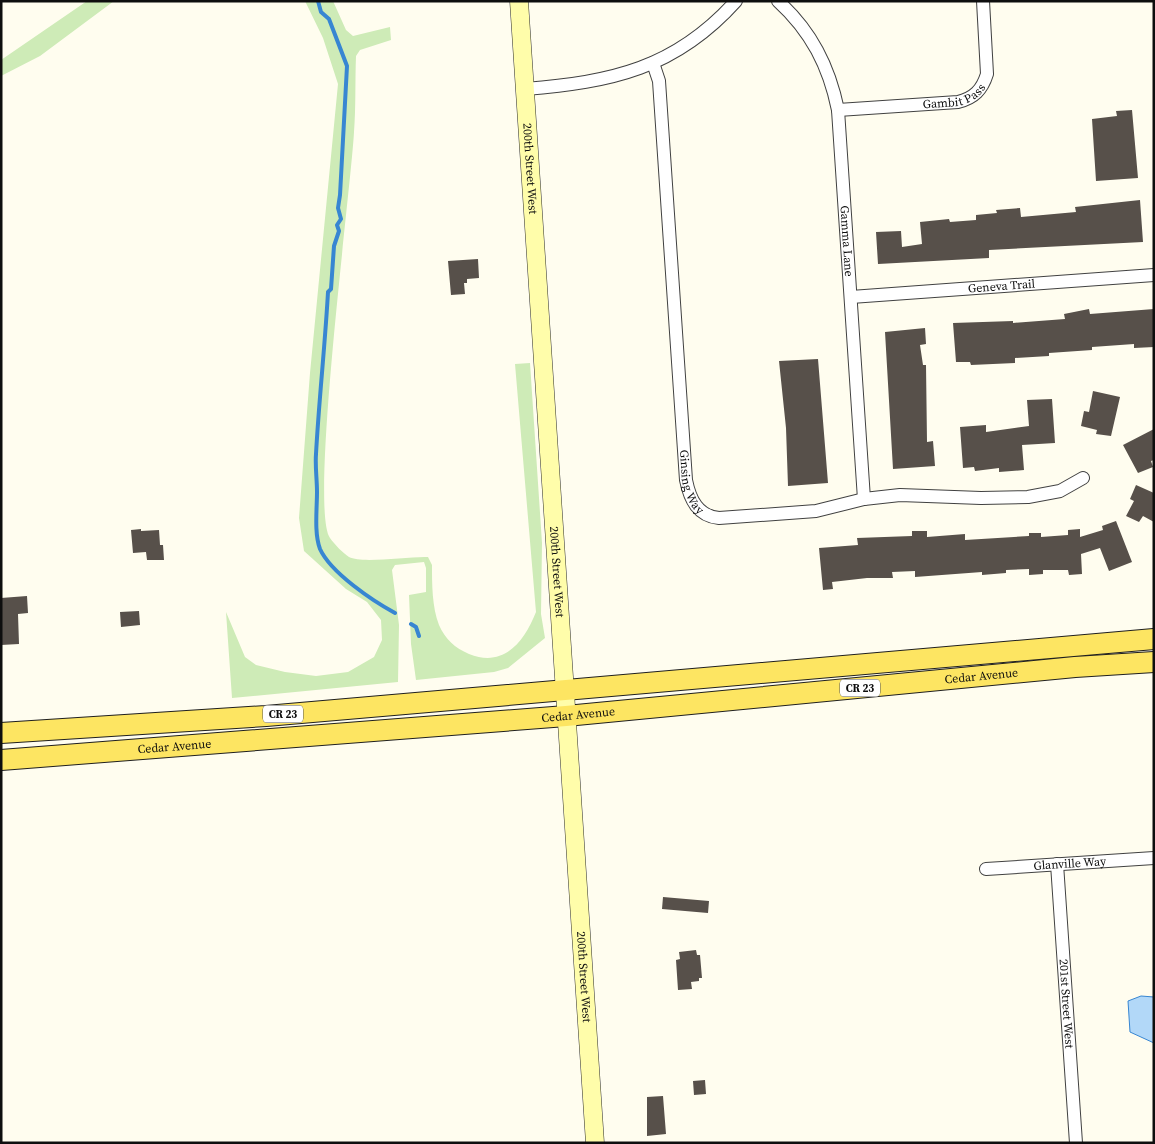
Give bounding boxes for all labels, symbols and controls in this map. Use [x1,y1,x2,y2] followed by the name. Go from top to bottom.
[922,81,989,112] street label: Gambit Pass
[519,122,541,215] street label: 200th Street West
[836,205,857,277] street label: Gamma Lane
[967,276,1036,296] street label: Geneva Trail
[676,449,708,518] street label: Ginsing Way
[546,526,568,618] street label: 200th Street West
[944,665,1019,688] street label: Cedar Avenue
[840,680,880,696] road number: CR 23
[541,703,616,726] street label: Cedar Avenue
[263,706,303,722] road number: CR 23
[137,736,212,757] street label: Cedar Avenue
[1033,853,1108,874] street label: Glanville Way
[573,931,595,1023] street label: 200th Street West
[1055,959,1078,1049] street label: 201st Street West

